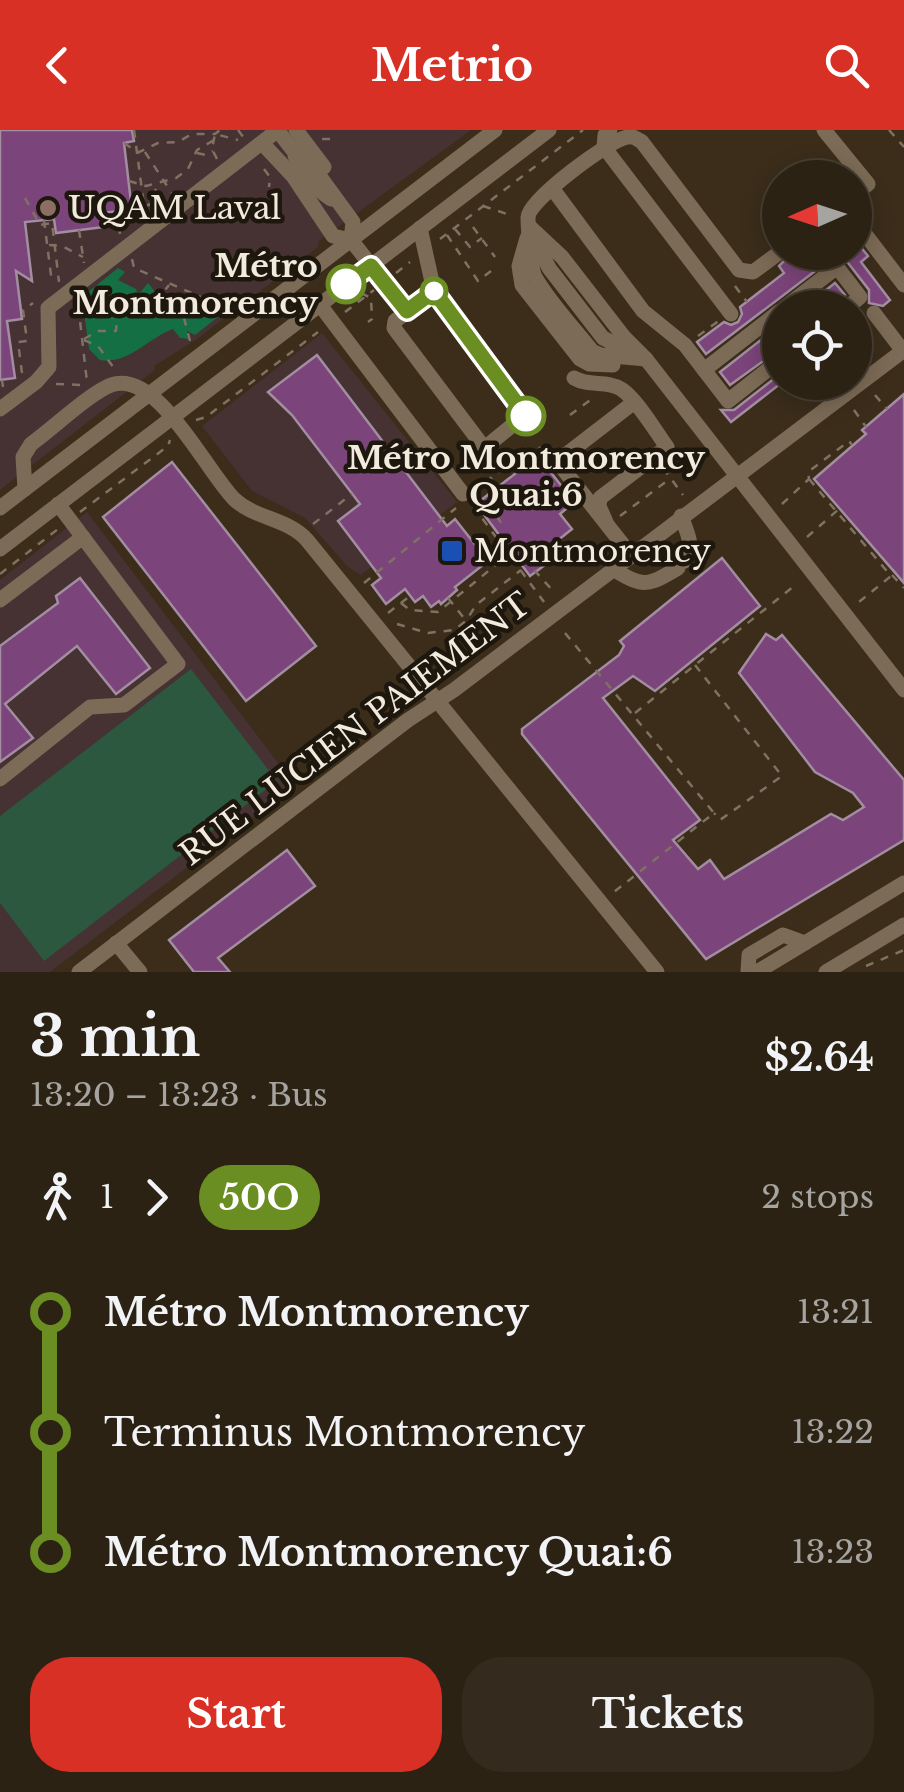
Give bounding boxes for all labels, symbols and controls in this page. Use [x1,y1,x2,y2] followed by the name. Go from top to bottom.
[371,37,533,93] text: Metrio
[30,38,85,93] icon: back
[819,38,874,93] icon: search
[762,160,872,270] north arrow
[762,160,872,400] map controls
[68,188,281,228] place label: UQAM Laval
[37,197,59,219] marker: UQAM Laval
[73,246,318,323] place label: Métro Montmorency
[327,265,365,303] marker: Métro Montmorency
[421,278,447,304] unlabelled marker
[762,290,872,400] button: locate
[507,397,545,435] marker: Métro Montmorency Quai:6
[347,438,705,515] place label: Métro Montmorency Quai:6
[474,531,712,571] place label: Montmorency
[439,538,465,564] marker: Montmorency
[172,584,538,874] street label: RUE LUCIEN PAIEMENT
[30,1003,200,1071] text: 3 min
[765,1034,874,1081] text: $2.64
[30,1075,328,1115] text: 13:20 – 13:23 · Bus
[30,1170,85,1225] icon: walk
[129,1170,184,1225] icon: forward
[219,1176,300,1219] text: 50O
[100,1177,114,1217] text: 1
[761,1177,874,1217] text: 2 stops
[104,1289,529,1336] text: Métro Montmorency
[797,1292,874,1332] text: 13:21
[104,1409,586,1456] text: Terminus Montmorency
[791,1412,874,1452] text: 13:22
[104,1529,673,1576] text: Métro Montmorency Quai:6
[791,1532,874,1572] text: 13:23
[30,1657,442,1772] button: Start
[462,1657,874,1772] button: Tickets

